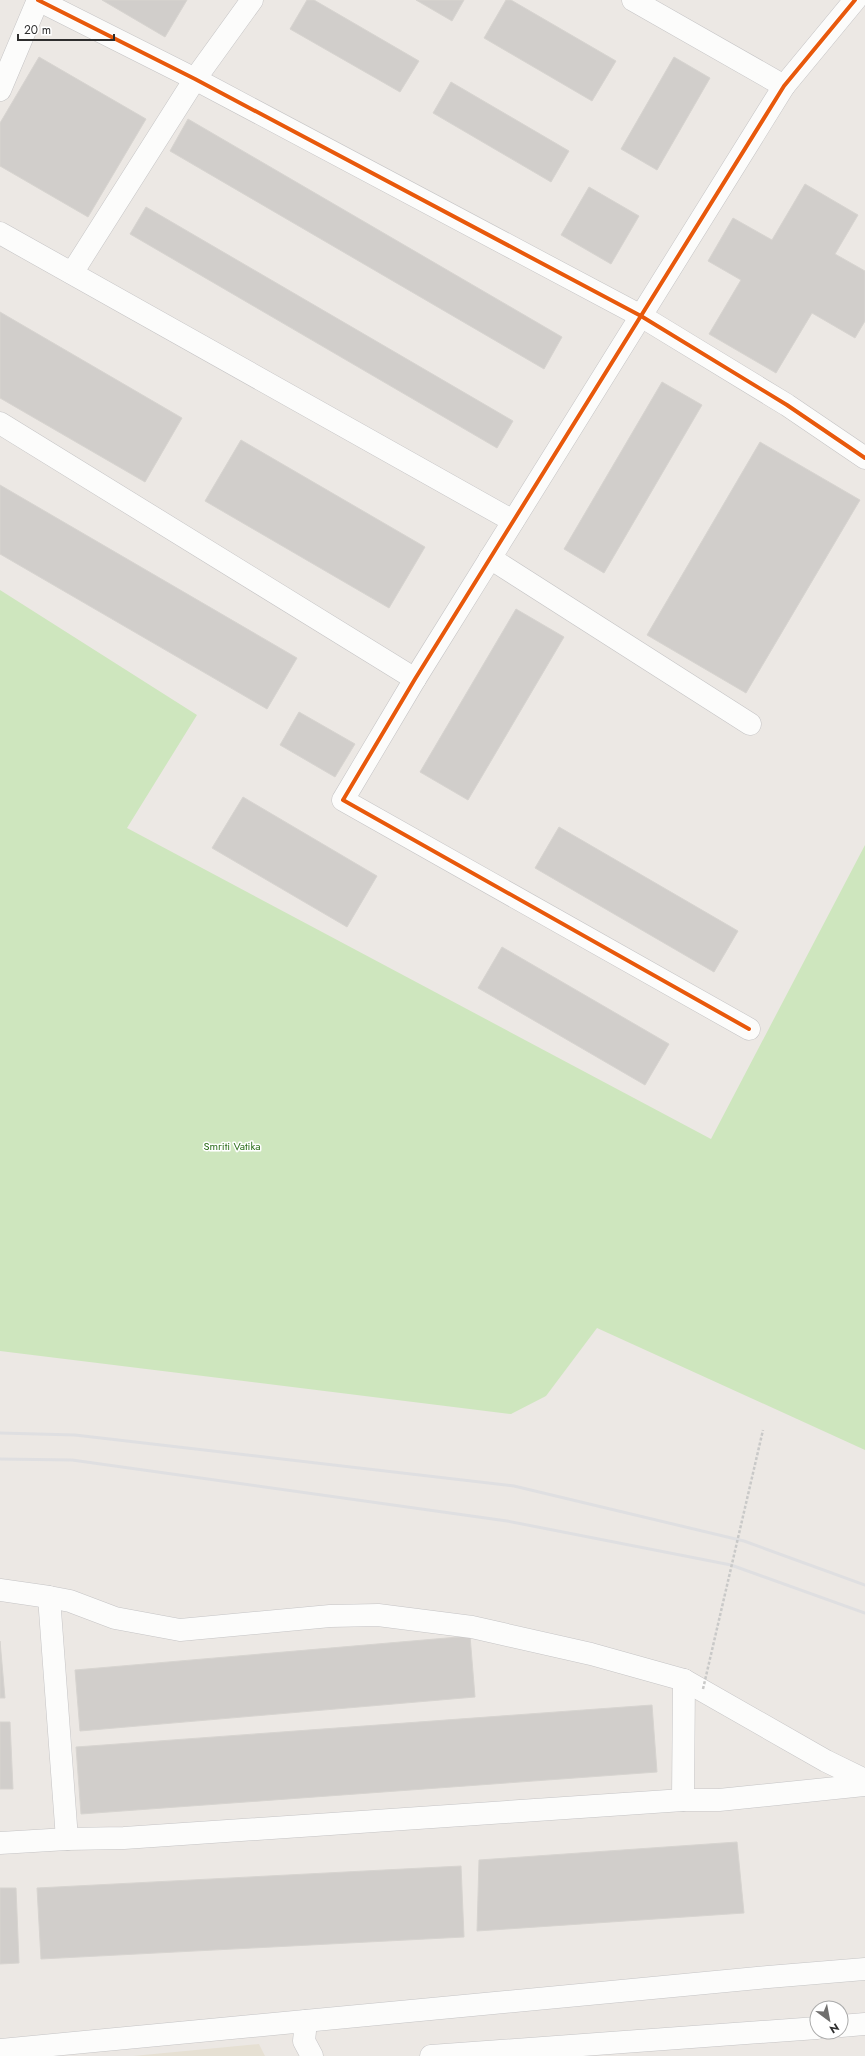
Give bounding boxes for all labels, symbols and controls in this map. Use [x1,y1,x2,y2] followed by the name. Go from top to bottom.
[18,16,114,42] scale bar
[24,21,51,39] text: 20 m
[203,1138,261,1154] park label: Smriti Vatika
[809,2000,849,2040] north arrow
[826,2019,842,2038] text: N

